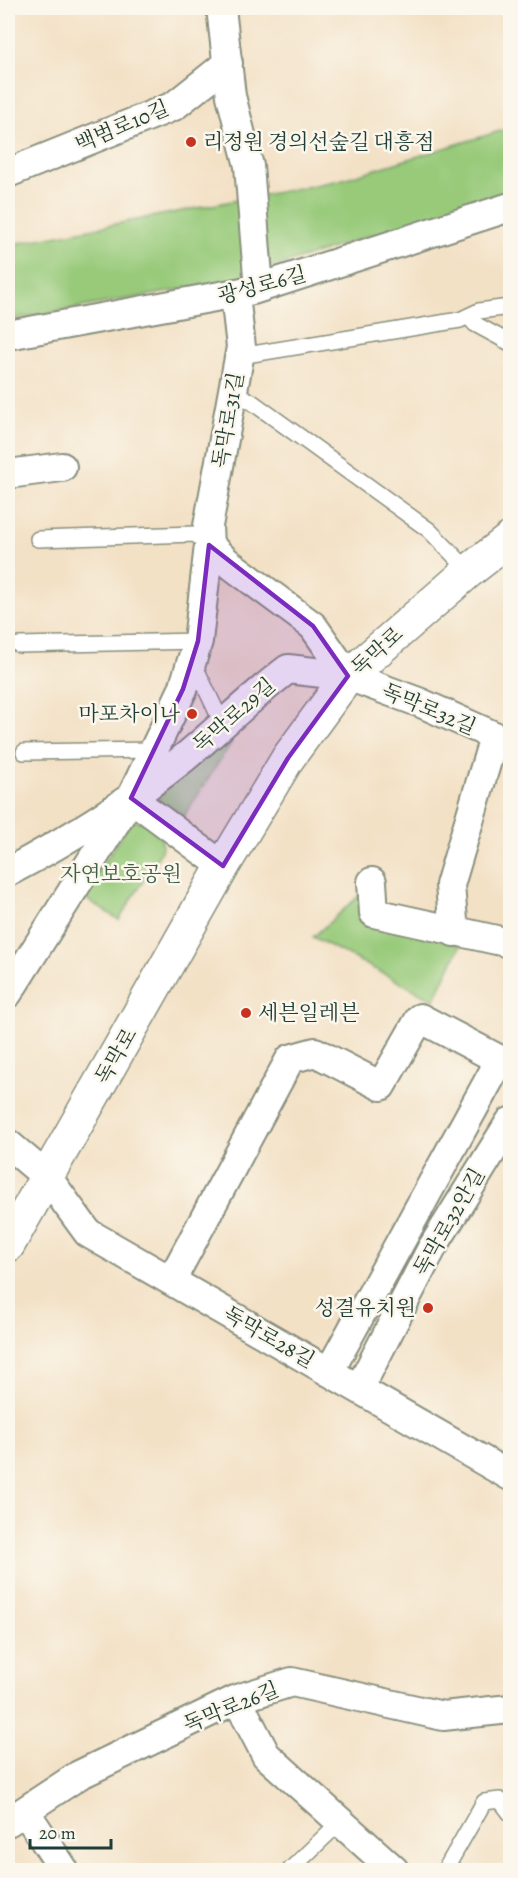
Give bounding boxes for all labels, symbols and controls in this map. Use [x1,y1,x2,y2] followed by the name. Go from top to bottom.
[71,94,173,158] street label: 백범로10길
[203,128,434,156] place label: 리정원 경의선숲길 대흥점
[184,135,198,149] marker: 리정원 경의선숲길 대흥점
[214,260,310,310] street label: 광성로6길
[206,370,250,470] street label: 독막로31길
[345,620,409,682] street label: 독막로
[187,671,281,759] street label: 독막로29길
[378,677,480,741] street label: 독막로32길
[79,700,181,728] place label: 마포차이나
[185,707,199,721] marker: 마포차이나
[60,860,182,888] park label: 자연보호공원
[258,999,359,1027] place label: 세븐일레븐
[239,1006,253,1020] marker: 세븐일레븐
[89,1023,143,1089] street label: 독막로
[407,1163,491,1281] street label: 독막로32안길
[315,1294,416,1322] place label: 성결유치원
[218,1300,320,1374] street label: 독막로28길
[421,1301,435,1315] marker: 성결유치원
[179,1675,283,1739] street label: 독막로26길
[30,1812,111,1850] scale bar
[39,1821,76,1845] text: 20 m

